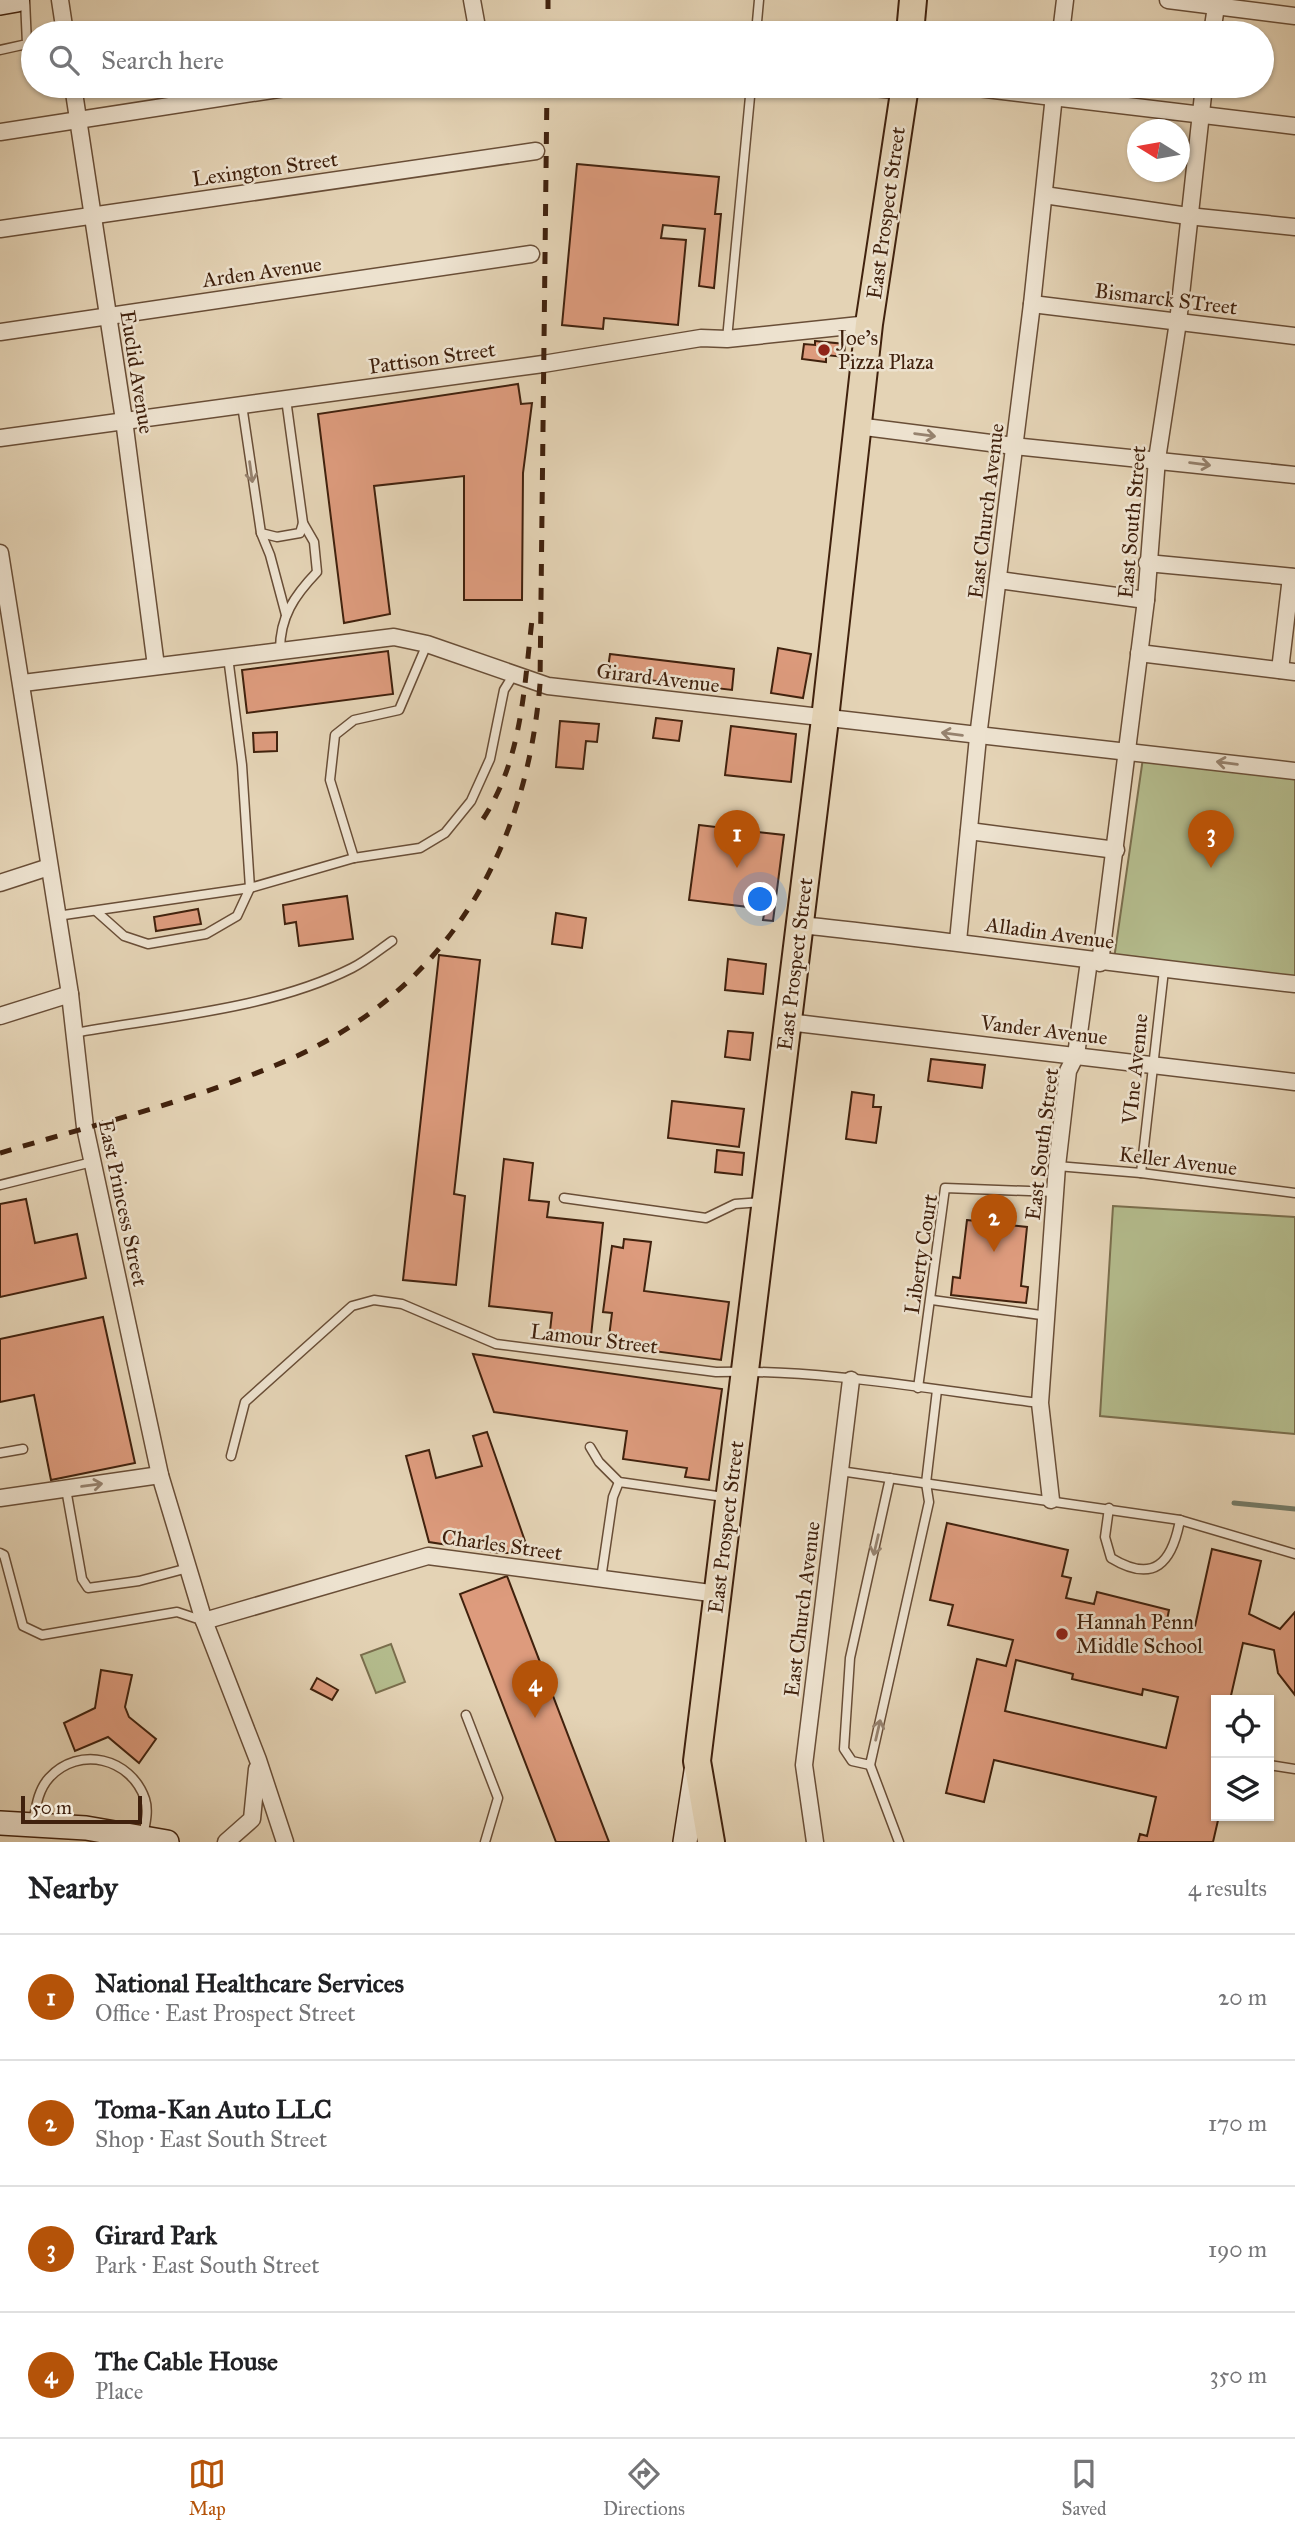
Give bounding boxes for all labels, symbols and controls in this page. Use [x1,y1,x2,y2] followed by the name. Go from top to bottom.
[21,21,1274,98] search box
[45,41,83,79] icon: search
[101,44,224,76] text: Search here
[1127,119,1190,182] north arrow
[861,125,911,301] street label: East Prospect Street
[191,146,340,192] street label: Lexington Street
[200,251,324,293] street label: Arden Avenue
[1093,277,1239,321] street label: Bismarck STreet
[114,308,160,436] street label: Euclid Avenue
[836,325,934,375] place label: Joe's Pizza Plaza
[367,336,498,380] street label: Pattison Street
[816,342,832,358] marker: Joe's Pizza Plaza
[962,422,1010,600] street label: East Church Avenue
[913,428,936,441] one-way arrow
[1112,444,1152,600] street label: East South Street
[1188,458,1210,471] one-way arrow
[245,460,258,483] one-way arrow
[595,658,721,698] street label: Girard Avenue
[941,728,964,741] one-way arrow
[1216,756,1239,769] one-way arrow
[714,810,760,868] pin: 1
[1188,810,1234,868] pin: 3
[772,876,819,1052] street label: East Prospect Street
[743,882,777,916] your location
[983,911,1116,955] street label: Alladin Avenue
[978,1009,1109,1051] street label: Vander Avenue
[1116,1012,1154,1127] street label: VIne Avenue
[1020,1066,1064,1222] street label: East South Street
[93,1117,154,1289] street label: East Princess Street
[1117,1141,1239,1181] street label: Keller Avenue
[899,1191,943,1316] street label: Liberty Court
[971,1194,1017,1252] pin: 2
[529,1318,660,1360] street label: Lamour Street
[703,1439,750,1615] street label: East Prospect Street
[80,1478,103,1491] one-way arrow
[778,1520,826,1698] street label: East Church Avenue
[440,1524,564,1566] street label: Charles Street
[869,1533,883,1556] one-way arrow
[1076,1609,1203,1659] place label: Hannah Penn Middle School
[1054,1626,1070,1642] marker: Hannah Penn Middle School
[512,1660,558,1718] pin: 4
[1211,1695,1274,1821] map controls
[1211,1695,1274,1758] button: locate
[872,1719,885,1742] one-way arrow
[1211,1758,1274,1821] button: layers
[21,1793,142,1825] scale bar
[32,1796,72,1819] text: 50 m
[28,1870,118,1906] text: Nearby
[1188,1874,1267,1902] text: 4 results
[95,1967,404,1999] text: National Healthcare Services
[46,1983,56,2011] text: 1
[1218,1983,1267,2011] text: 20 m
[95,1999,355,2027] text: Office · East Prospect Street
[95,2093,332,2125] text: Toma-Kan Auto LLC
[45,2109,57,2137] text: 2
[1208,2109,1267,2137] text: 170 m
[95,2125,327,2153] text: Shop · East South Street
[95,2219,217,2251] text: Girard Park
[46,2235,56,2263] text: 3
[1208,2235,1267,2263] text: 190 m
[95,2251,319,2279] text: Park · East South Street
[95,2345,278,2377] text: The Cable House
[45,2361,57,2389] text: 4
[1209,2361,1267,2389] text: 350 m
[95,2377,143,2405] text: Place
[188,2455,226,2520] tab: Map
[603,2455,685,2520] tab: Directions
[1062,2455,1107,2520] tab: Saved

